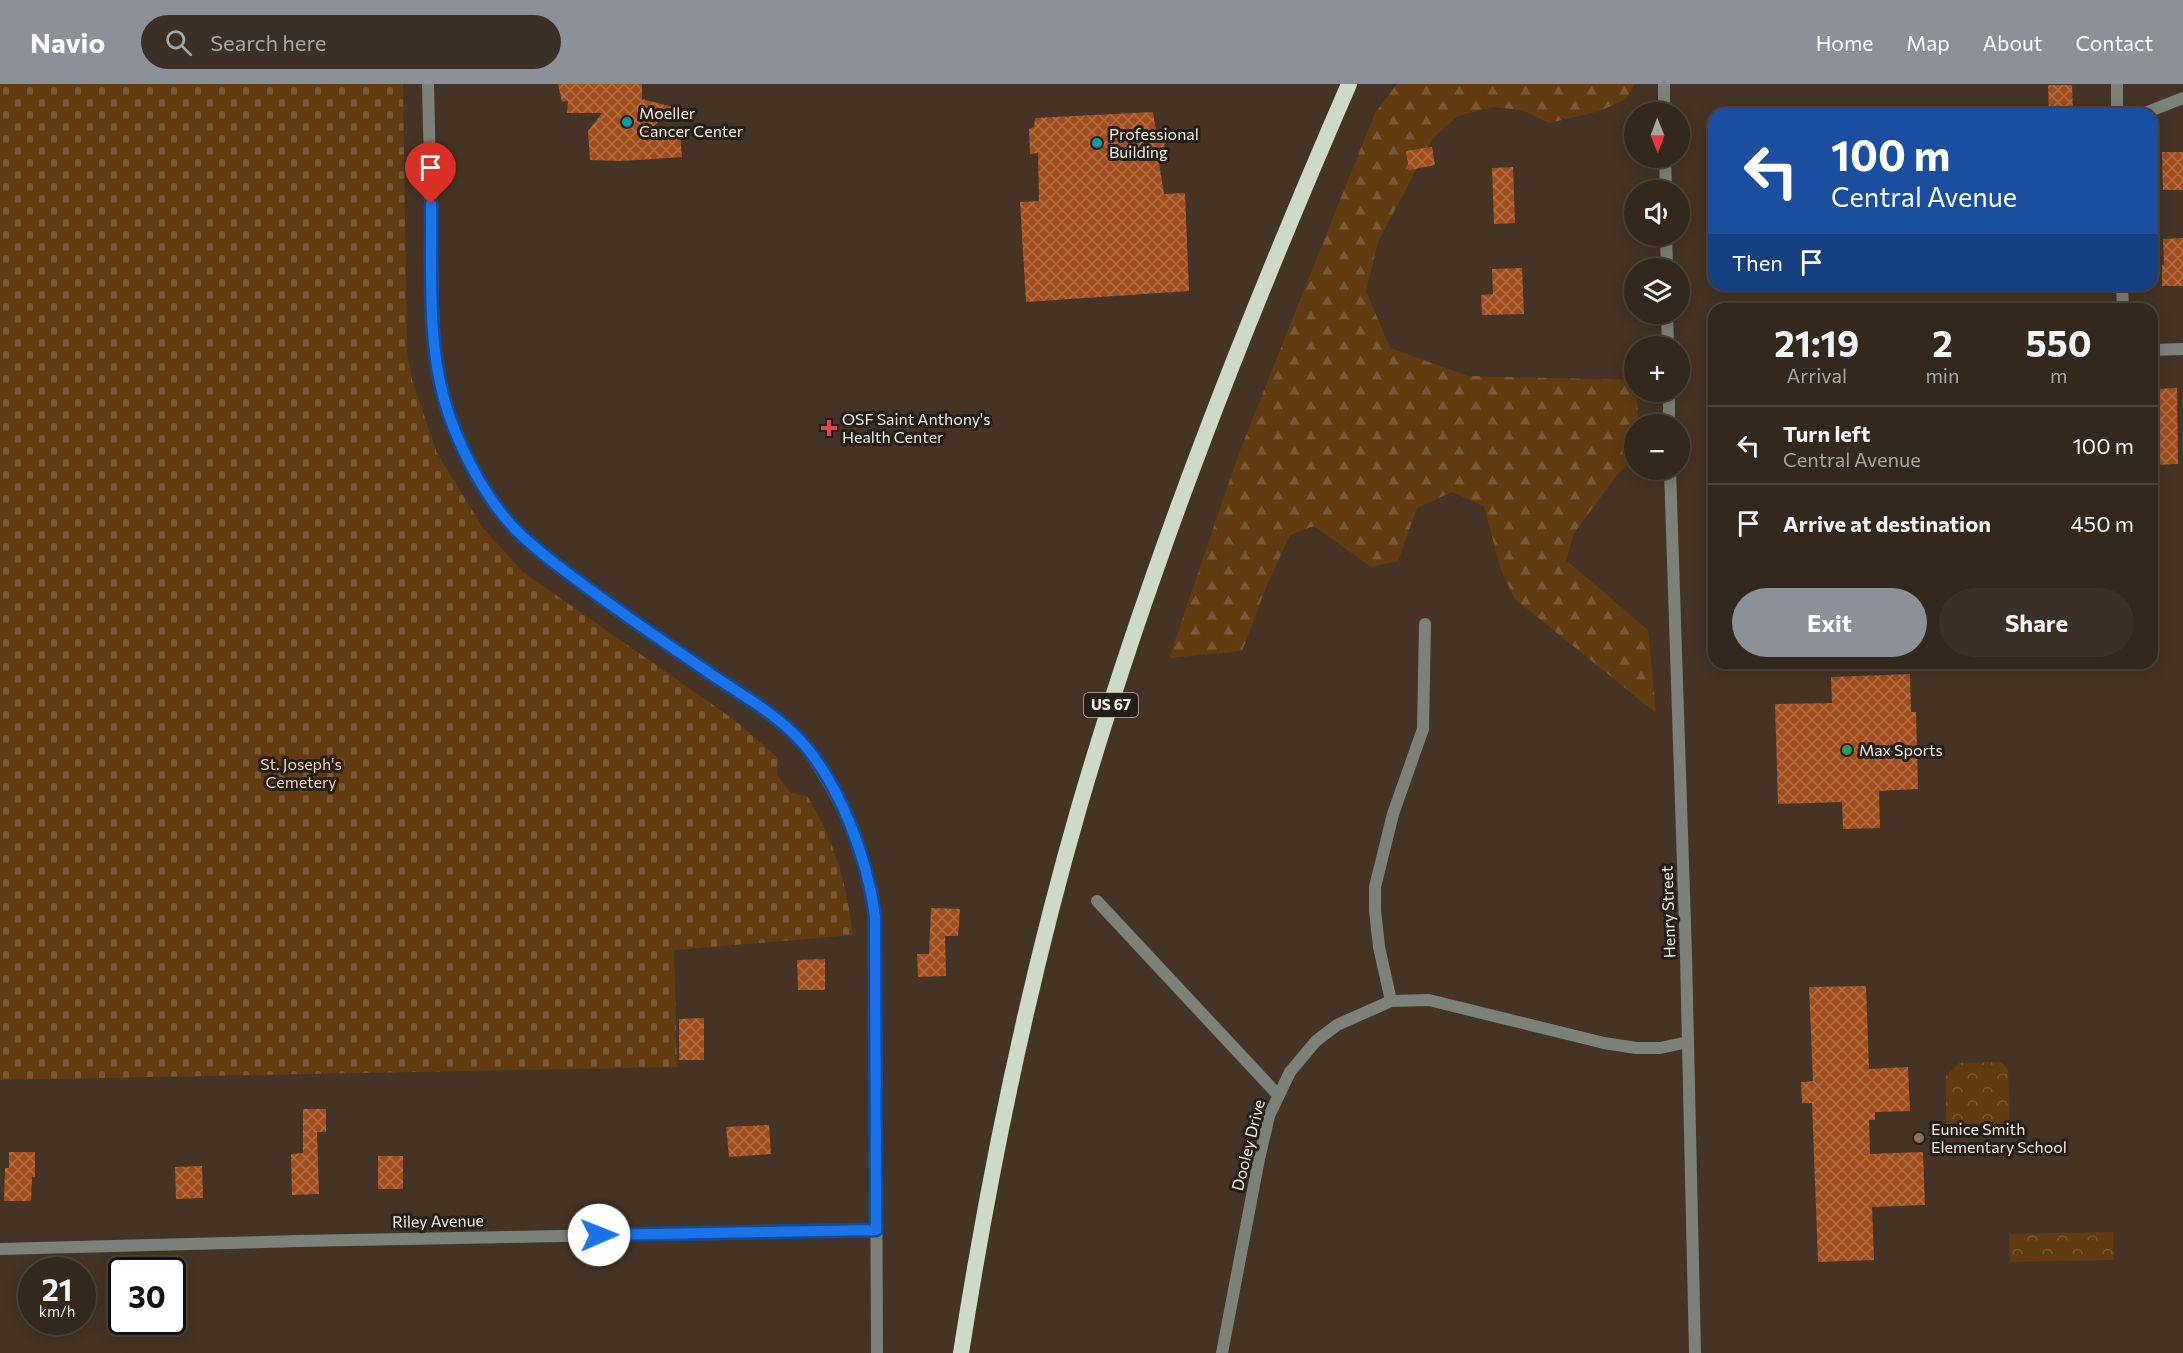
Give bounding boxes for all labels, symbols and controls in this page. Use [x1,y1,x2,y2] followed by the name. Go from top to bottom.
[141,15,561,69] search box
[30,25,105,59] text: Navio
[162,26,195,59] icon: search
[210,29,326,56] text: Search here
[1816,30,1873,55] text: Home
[1906,30,1950,55] text: Map
[1983,30,2042,55] text: About
[2075,30,2153,55] text: Contact
[1624,102,1690,168] north arrow
[1624,102,1690,480] map controls
[639,103,744,140] place label: Moeller Cancer Center
[620,115,634,129] marker: Moeller Cancer Center
[1109,124,1199,161] place label: Professional Building
[1831,128,1951,180] text: 100 m
[1732,132,1810,210] icon: left
[1090,136,1104,150] marker: Professional Building
[405,142,456,204] pin
[414,151,447,184] icon: arrive
[1624,180,1690,246] button: sound
[1831,180,2017,213] text: Central Avenue
[1795,246,1828,279] icon: arrive
[1732,249,1783,276] text: Then
[1624,258,1690,324] button: layers
[1774,320,1859,364] text: 21:19
[1932,320,1953,364] text: 2
[2026,320,2092,364] text: 550
[1624,336,1690,402] button: +
[1786,363,1847,387] text: Arrival
[1925,363,1959,387] text: min
[2050,363,2067,387] text: m
[842,409,991,446] place label: OSF Saint Anthony's Health Center
[1624,414,1690,480] button: −
[820,419,838,437] marker: OSF Saint Anthony's Health Center
[1783,420,1870,447] text: Turn left
[1732,429,1765,462] icon: left
[2072,432,2134,459] text: 100 m
[1783,447,1921,471] text: Central Avenue
[1732,507,1765,540] icon: arrive
[1783,510,1991,537] text: Arrive at destination
[2070,510,2134,537] text: 450 m
[1732,588,1927,657] button: Exit
[1939,588,2134,657] button: Share
[1084,693,1138,717] road number: US 67
[1859,740,1943,759] place label: Max Sports
[1840,743,1854,757] marker: Max Sports
[260,754,342,791] park label: St. Joseph's Cemetery
[1656,865,1679,959] street label: Henry Street
[1227,1097,1268,1192] street label: Dooley Drive
[1931,1119,2067,1156] place label: Eunice Smith Elementary School
[1912,1131,1926,1145] marker: Eunice Smith Elementary School
[567,1203,631,1267] position arrow
[392,1210,484,1231] street label: Riley Avenue
[108,1257,186,1335] speed limit sign: 30
[42,1270,72,1307] text: 21
[39,1302,75,1320] text: km/h

